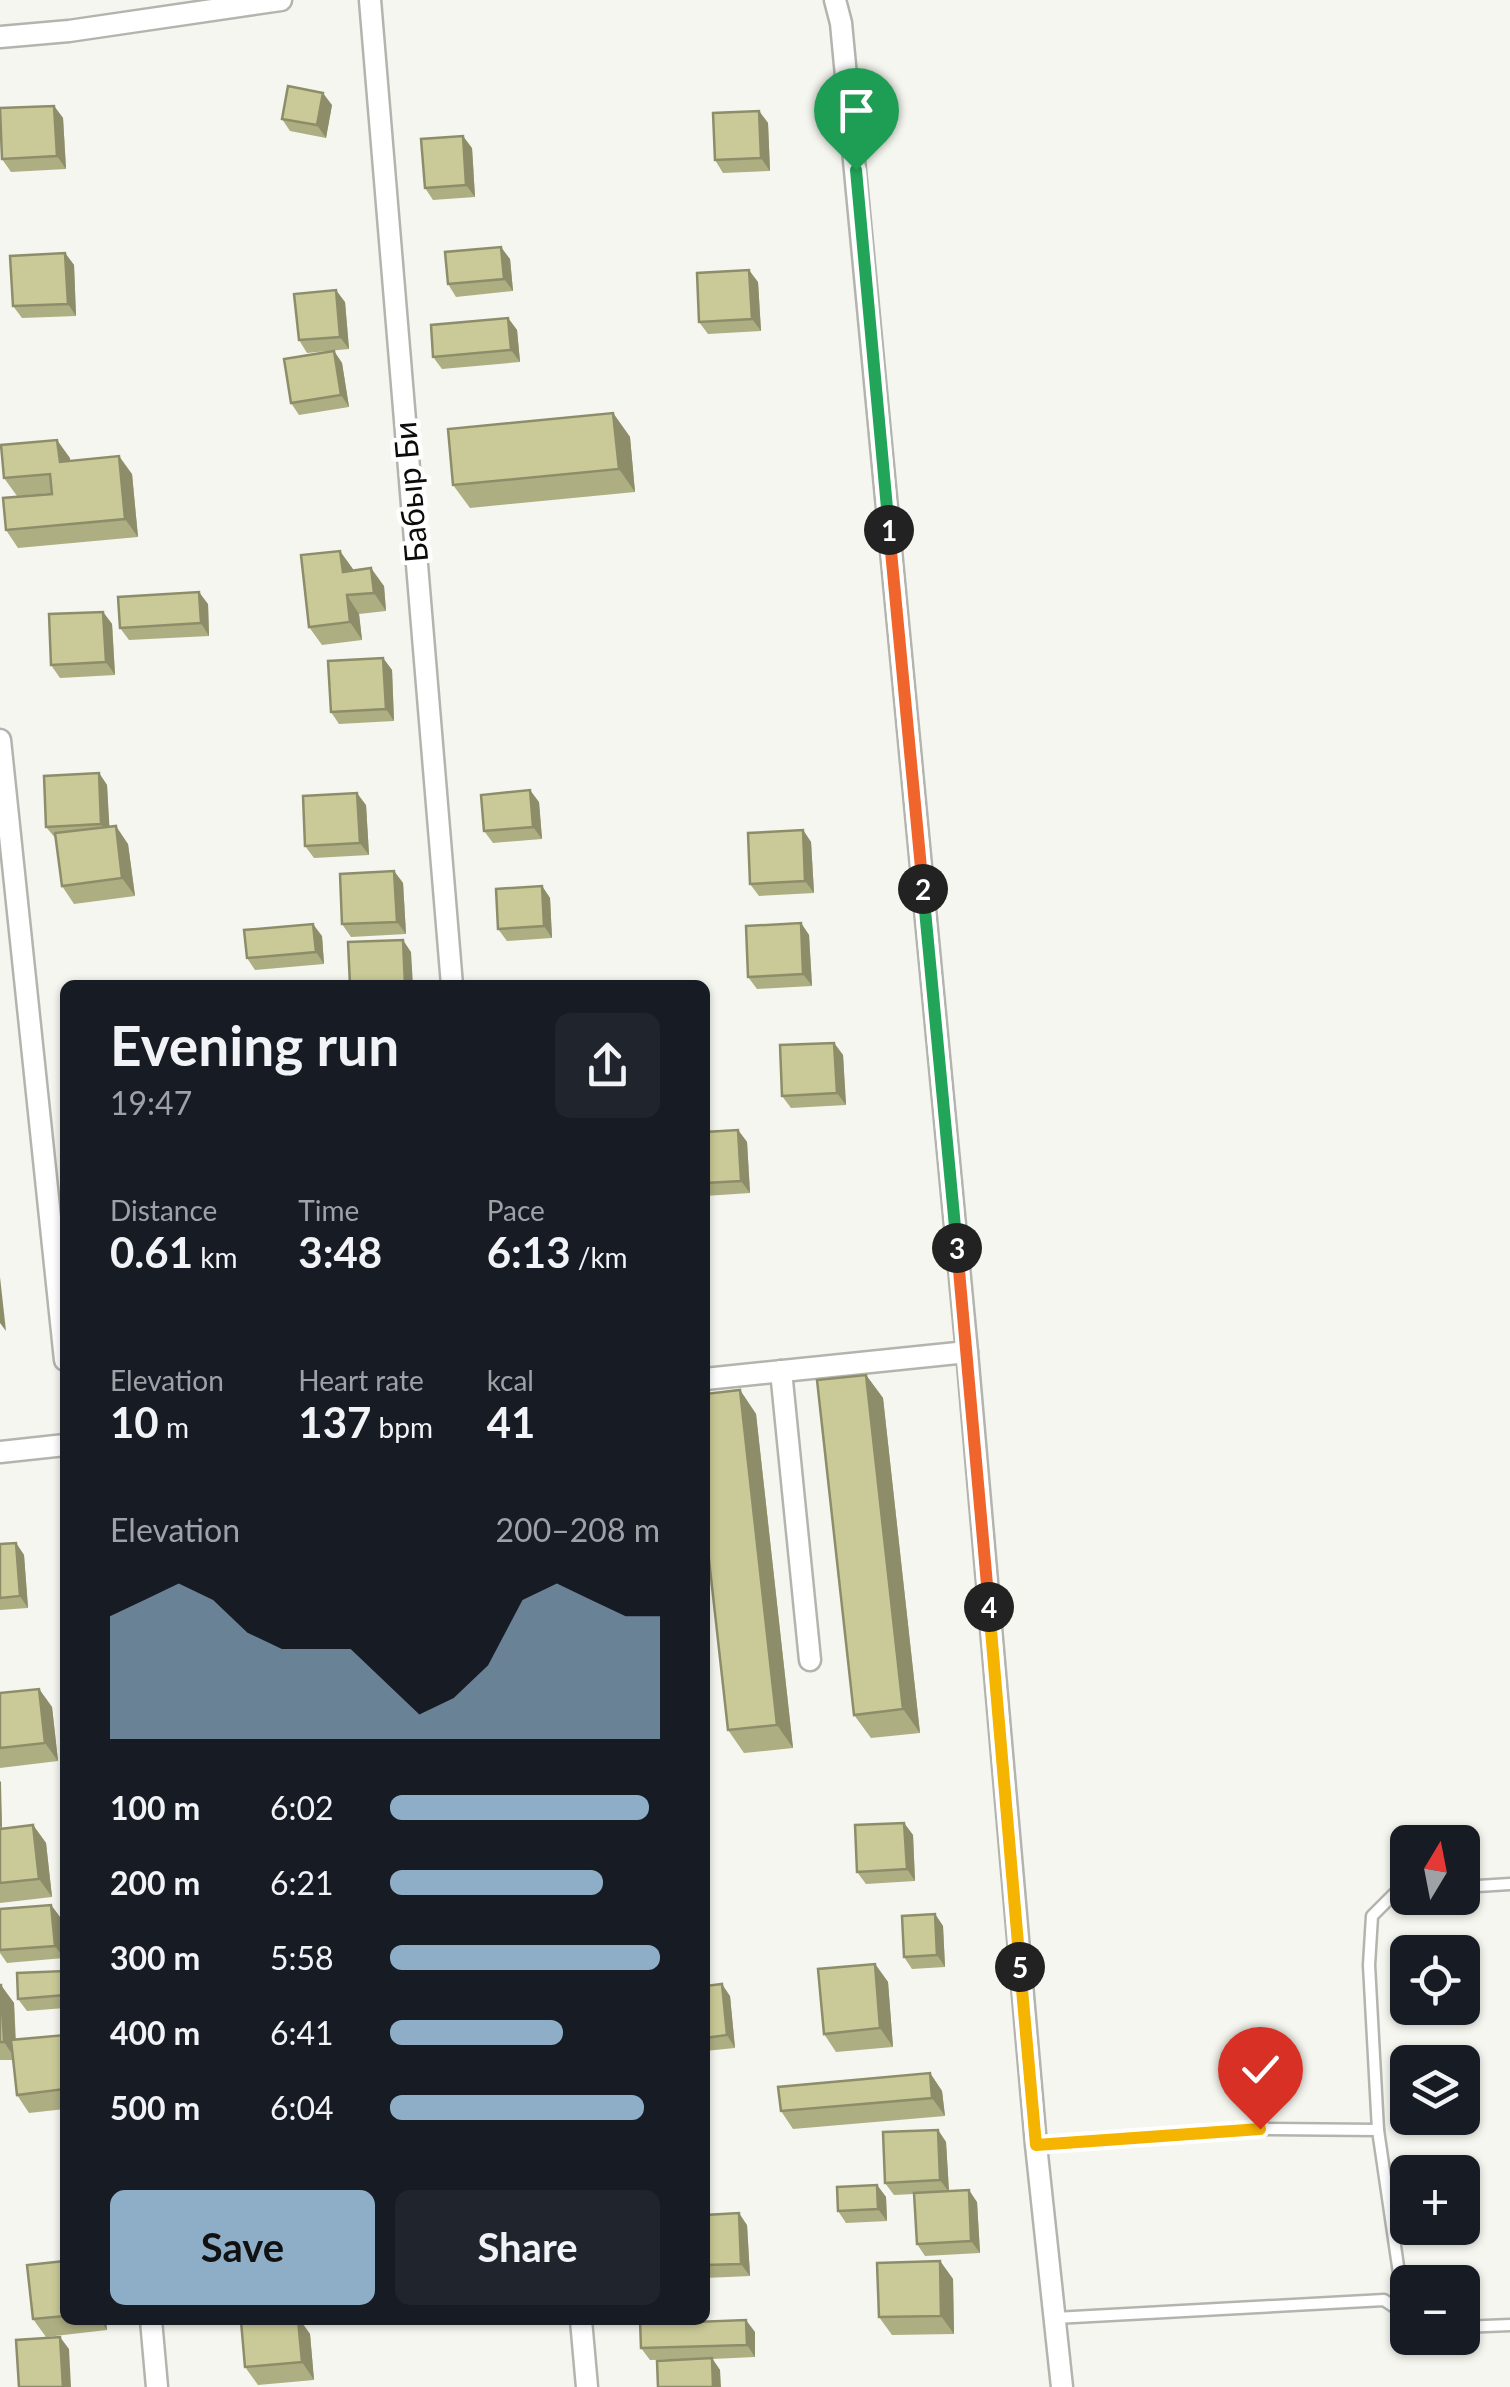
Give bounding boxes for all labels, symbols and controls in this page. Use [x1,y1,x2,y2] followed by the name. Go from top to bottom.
[814,68,899,171] pin
[829,83,884,138] icon: arrive
[384,420,435,564] street label: Бабыр Би
[864,505,914,555] pin: 1
[881,513,897,547] text: 1
[898,864,948,914] pin: 2
[915,872,931,906] text: 2
[110,1012,399,1078] text: Evening run
[555,1013,660,1118] button: share
[110,1083,192,1122] text: 19:47
[110,1193,217,1227] text: Distance
[298,1193,359,1227] text: Time
[487,1193,545,1227] text: Pace
[932,1223,982,1273] pin: 3
[110,1227,193,1277] text: 0.61
[298,1227,382,1277] text: 3:48
[487,1227,571,1277] text: 6:13
[949,1231,965,1265] text: 3
[193,1240,237,1274] text: km
[571,1240,628,1274] text: /km
[110,1363,224,1397] text: Elevation
[298,1363,424,1397] text: Heart rate
[487,1363,534,1397] text: kcal
[110,1397,159,1447] text: 10
[298,1397,371,1447] text: 137
[487,1397,535,1447] text: 41
[159,1410,189,1444] text: m
[371,1410,433,1444] text: bpm
[110,1510,240,1549] text: Elevation
[496,1510,660,1549] text: 200–208 m
[964,1582,1014,1632] pin: 4
[981,1590,997,1624] text: 4
[110,1788,200,1827] text: 100 m
[270,1788,334,1827] text: 6:02
[1390,1825,1480,1915] north arrow
[1390,1825,1480,2355] map controls
[110,1863,200,1902] text: 200 m
[270,1863,334,1902] text: 6:21
[1390,1935,1480,2025] button: locate
[110,1938,200,1977] text: 300 m
[270,1938,334,1977] text: 5:58
[995,1942,1045,1992] pin: 5
[1012,1950,1028,1984] text: 5
[110,2013,200,2052] text: 400 m
[270,2013,334,2052] text: 6:41
[1218,2027,1303,2130] pin
[1233,2042,1288,2097] icon: check
[1390,2045,1480,2135] button: layers
[110,2088,200,2127] text: 500 m
[270,2088,334,2127] text: 6:04
[1390,2155,1480,2245] button: +
[110,2190,375,2305] button: Save
[395,2190,660,2305] button: Share
[1390,2265,1480,2355] button: −

